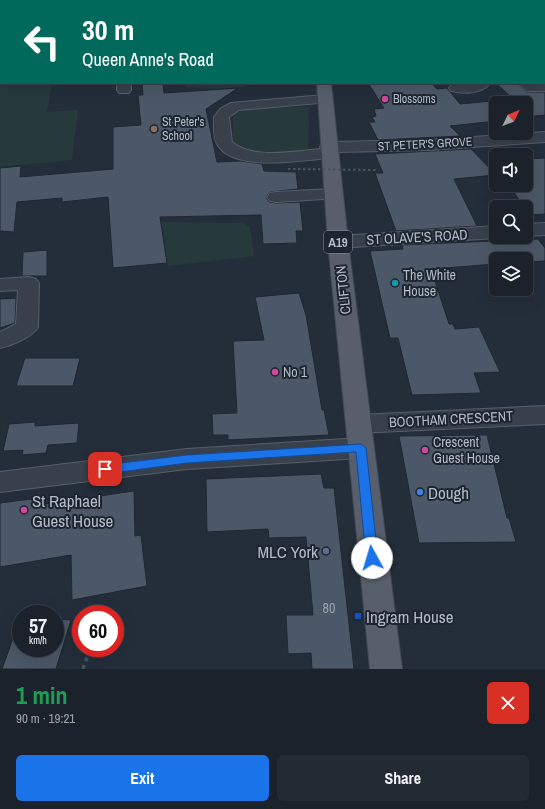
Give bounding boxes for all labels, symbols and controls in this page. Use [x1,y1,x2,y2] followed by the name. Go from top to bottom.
[82,11,134,49] text: 30 m
[16,16,68,68] icon: left
[82,47,214,72] text: Queen Anne's Road
[393,91,436,107] place label: Blossoms
[380,94,390,104] marker: Blossoms
[489,96,533,140] north arrow
[489,96,533,296] map controls
[162,114,204,144] place label: St Peter's School
[149,124,159,134] marker: St Peter's School
[377,134,473,154] street label: ST PETER'S GROVE
[489,148,533,192] button: sound
[489,200,533,244] button: search
[366,225,468,249] street label: ST OLAVE'S ROAD
[324,231,352,253] road number: A19
[489,252,533,296] button: layers
[331,265,355,315] street label: CLIFTON
[403,266,456,300] place label: The White House
[390,278,400,288] marker: The White House
[283,363,308,381] place label: No 1
[270,367,280,377] marker: No 1
[388,407,514,431] street label: BOOTHAM CRESCENT
[433,433,500,467] place label: Crescent Guest House
[420,445,430,455] marker: Crescent Guest House
[88,452,122,486] pin
[94,458,116,480] icon: arrive
[428,481,469,504] place label: Dough
[415,487,425,497] marker: Dough
[32,489,114,532] place label: St Raphael Guest House
[19,505,29,515] marker: St Raphael Guest House
[351,537,393,579] position arrow
[257,540,318,563] place label: MLC York
[321,546,331,556] marker: MLC York
[323,599,335,617] house number: 80
[72,605,124,657] speed limit sign: 60
[366,605,454,628] place label: Ingram House
[353,611,363,621] marker: Ingram House
[29,612,47,639] text: 57
[29,634,47,647] text: km/h
[16,679,67,711] text: 1 min
[487,682,529,724] button: close
[16,710,75,727] text: 90 m · 19:21
[16,755,269,801] button: Exit
[277,755,529,801] button: Share

